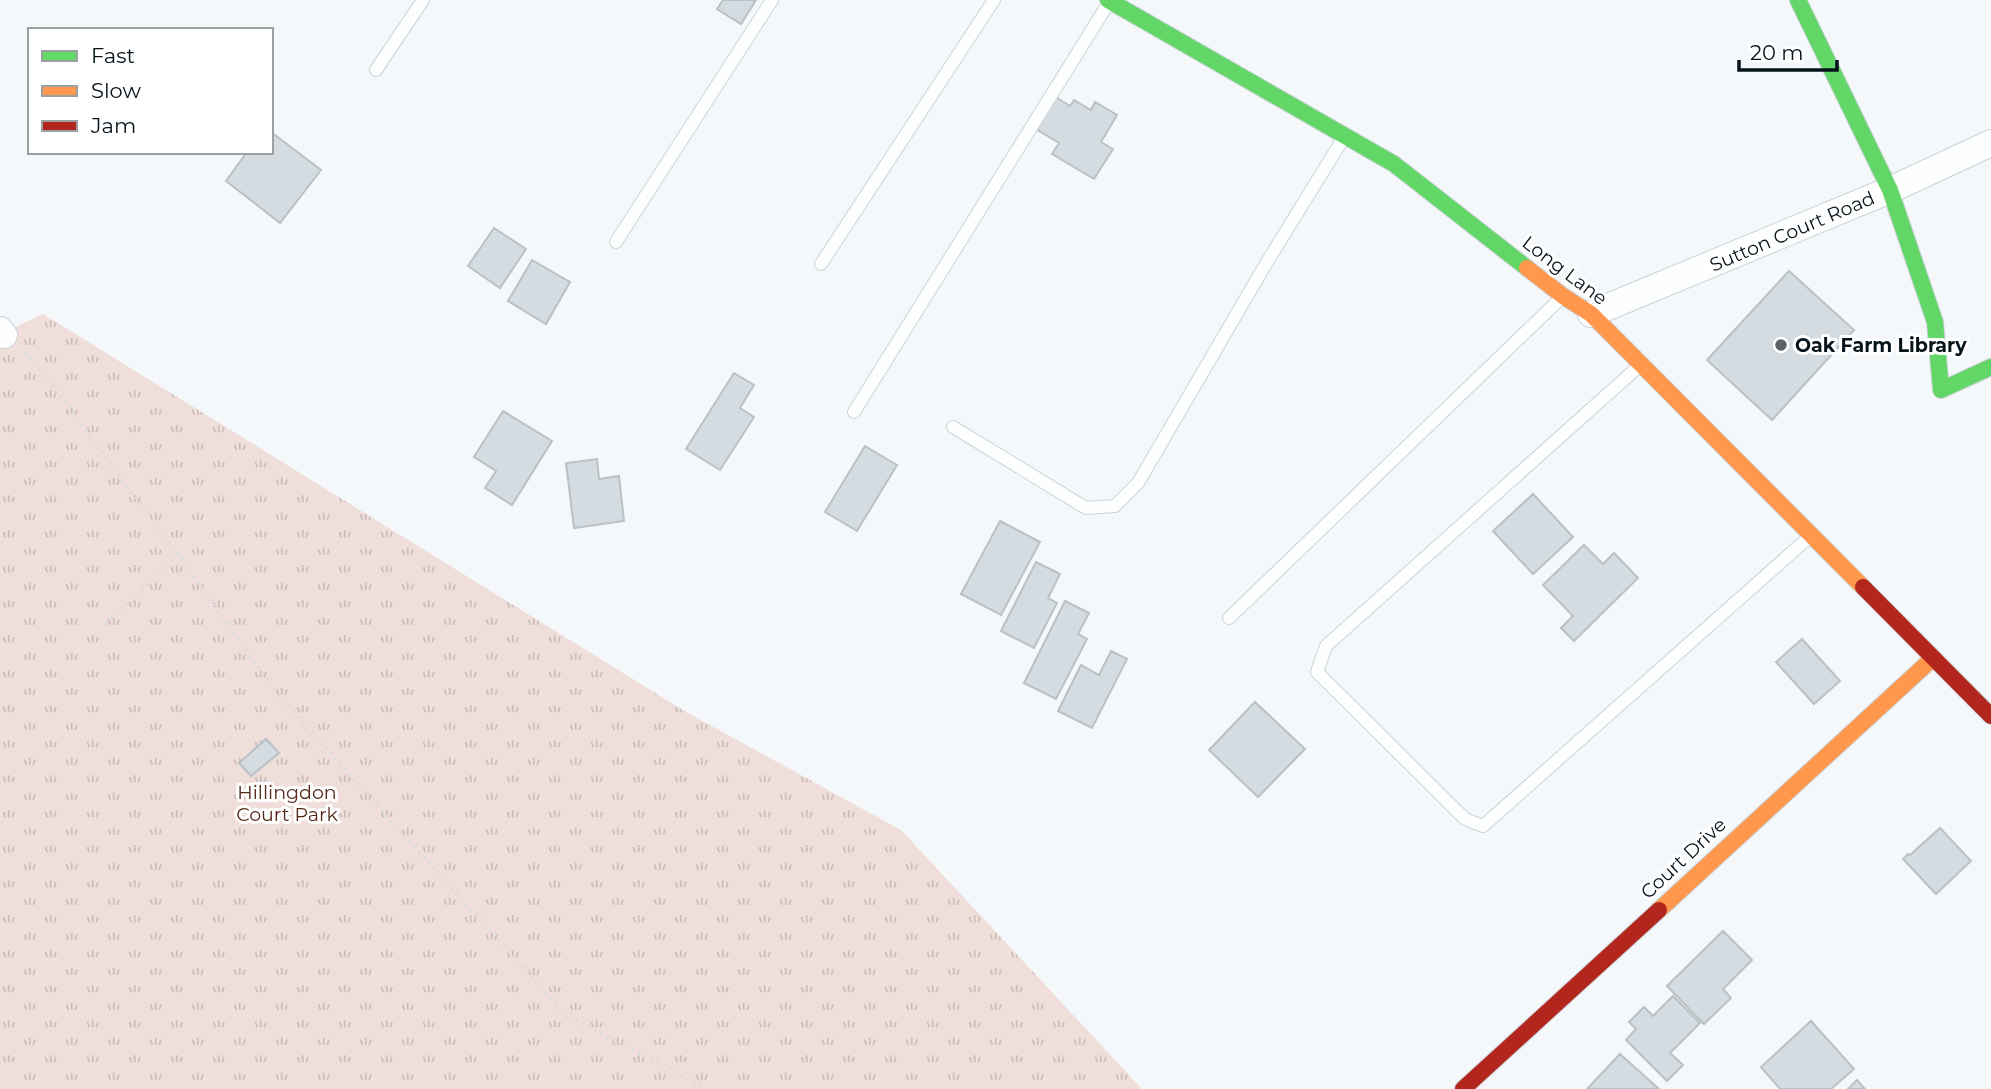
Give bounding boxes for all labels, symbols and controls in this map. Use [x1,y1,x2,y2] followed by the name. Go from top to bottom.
[28,28,273,154] legend
[1739,28,1837,72] scale bar
[1750,40,1804,65] text: 20 m
[91,43,135,68] text: Fast
[91,78,141,103] text: Slow
[90,113,136,138] text: Jam
[1706,186,1878,277] street label: Sutton Court Road
[1518,231,1612,310] street label: Long Lane
[1795,334,1967,357] place label: Oak Farm Library
[1773,337,1789,353] marker: Oak Farm Library
[236,781,338,826] park label: Hillingdon Court Park
[1636,813,1731,904] street label: Court Drive

